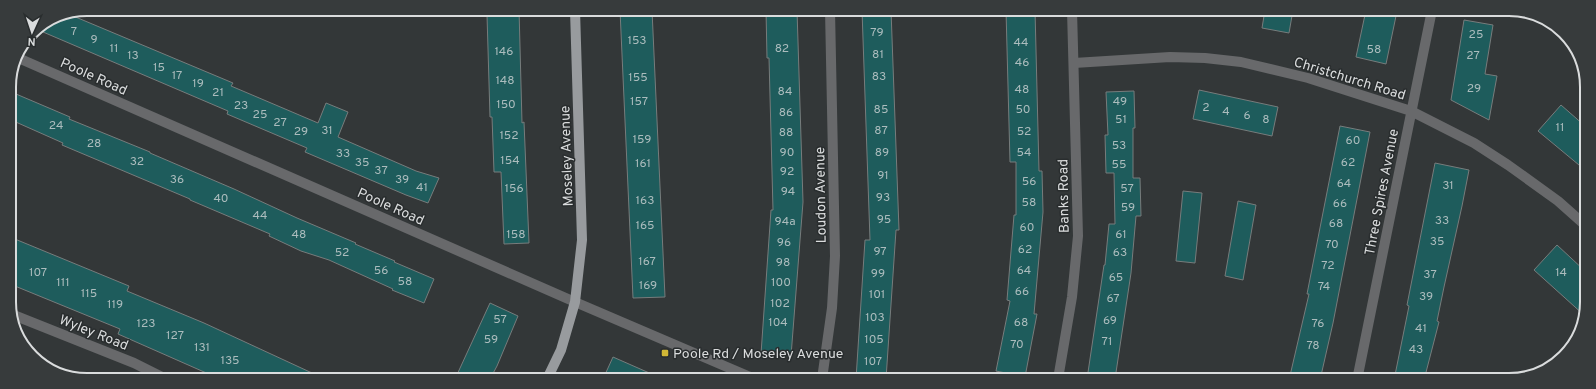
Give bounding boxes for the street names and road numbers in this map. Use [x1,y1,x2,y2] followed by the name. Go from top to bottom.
[1292,54,1408,105] street label: Christchurch Road
[57,55,130,100] street label: Poole Road
[557,105,578,207] street label: Moseley Avenue
[1362,128,1403,257] street label: Three Spires Avenue
[812,147,831,243] street label: Loudon Avenue
[1055,159,1074,233] street label: Banks Road
[354,185,427,230] street label: Poole Road
[56,312,130,355] street label: Wyley Road

